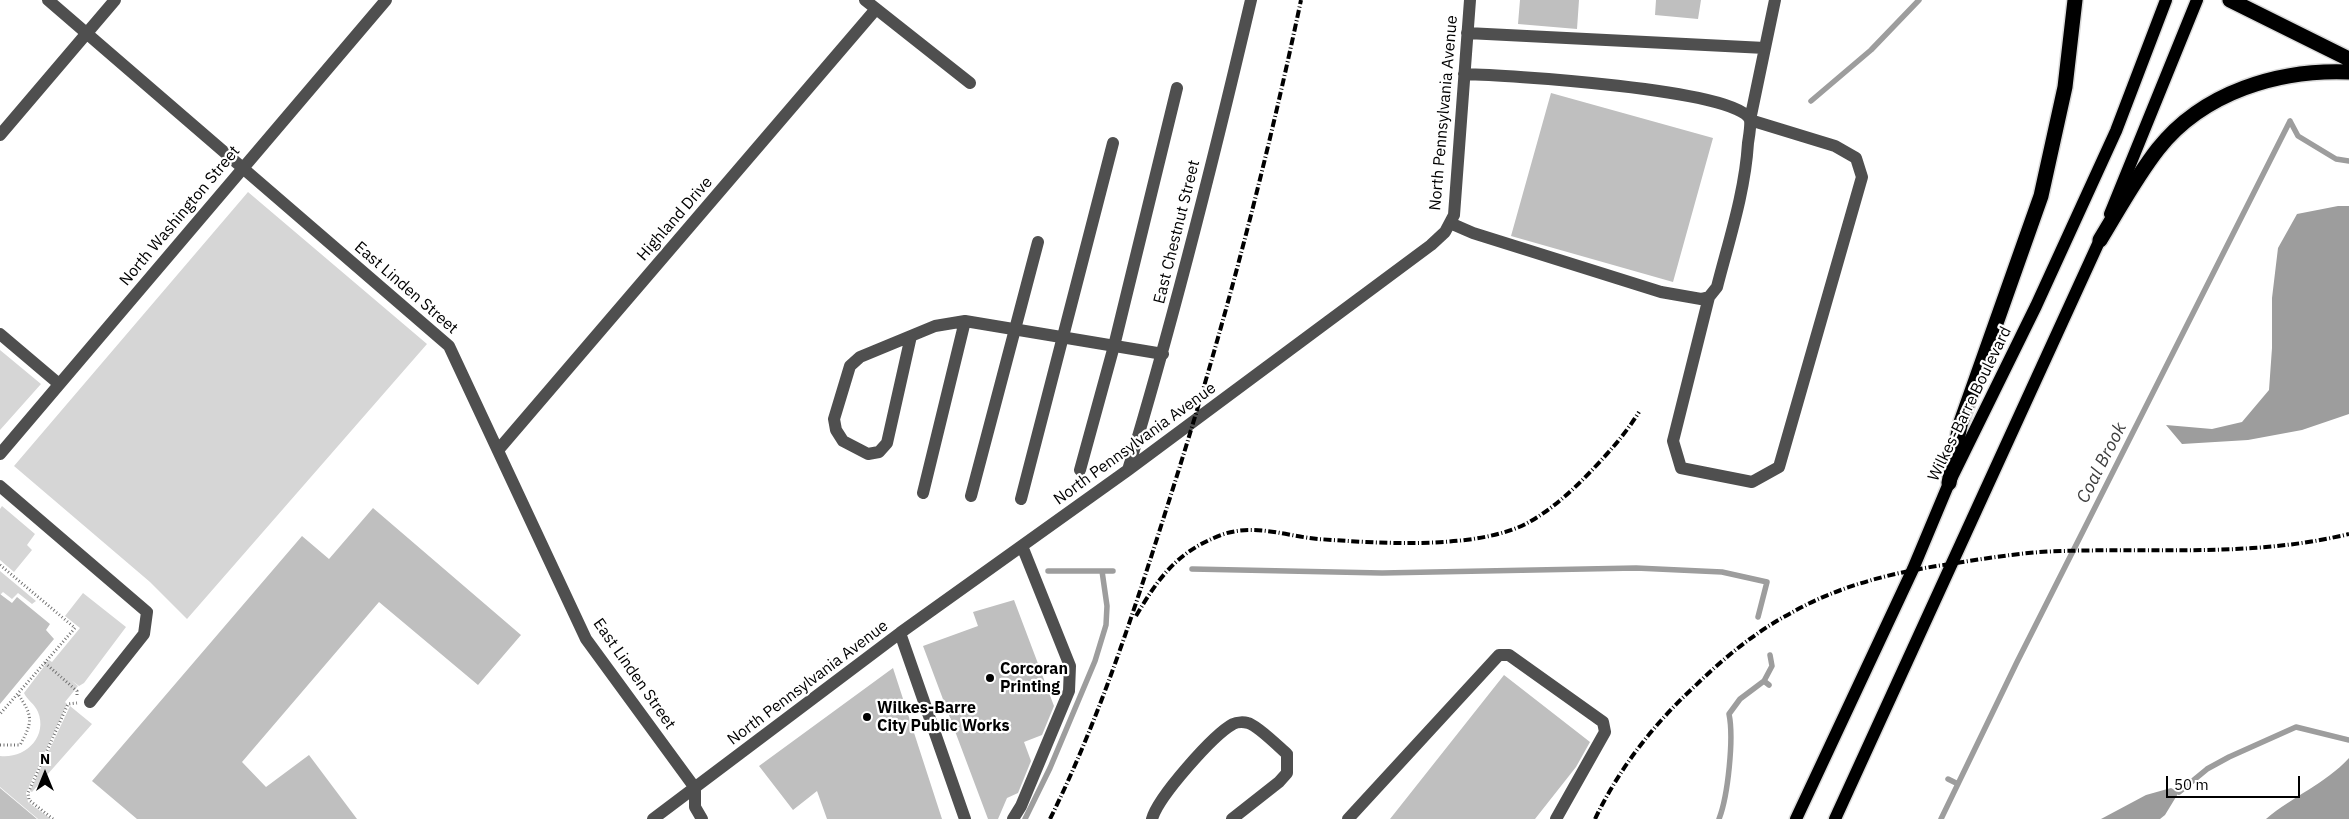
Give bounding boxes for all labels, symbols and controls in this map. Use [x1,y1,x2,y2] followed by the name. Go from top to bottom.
[1426,15,1462,211] street label: North Pennsylvania Avenue
[116,142,244,290] street label: North Washington Street
[1150,158,1204,306] street label: East Chestnut Street
[633,173,717,265] street label: Highland Drive
[350,238,462,338] street label: East Linden Street
[1924,324,2016,484] street label: Wilkes-Barre Boulevard
[1050,379,1220,509] street label: North Pennsylvania Avenue
[2073,419,2131,507] water label: Coal Brook
[589,615,679,733] street label: East Linden Street
[724,616,892,750] street label: North Pennsylvania Avenue
[1000,659,1068,697] place label: Corcoran Printing
[984,672,996,684] marker: Corcoran Printing
[877,698,1009,736] place label: Wilkes-Barre City Public Works
[861,711,873,723] marker: Wilkes-Barre City Public Works
[20,749,70,799] north arrow
[40,750,50,768] text: N
[2169,766,2303,798] scale bar
[2174,775,2209,794] text: 50 m

